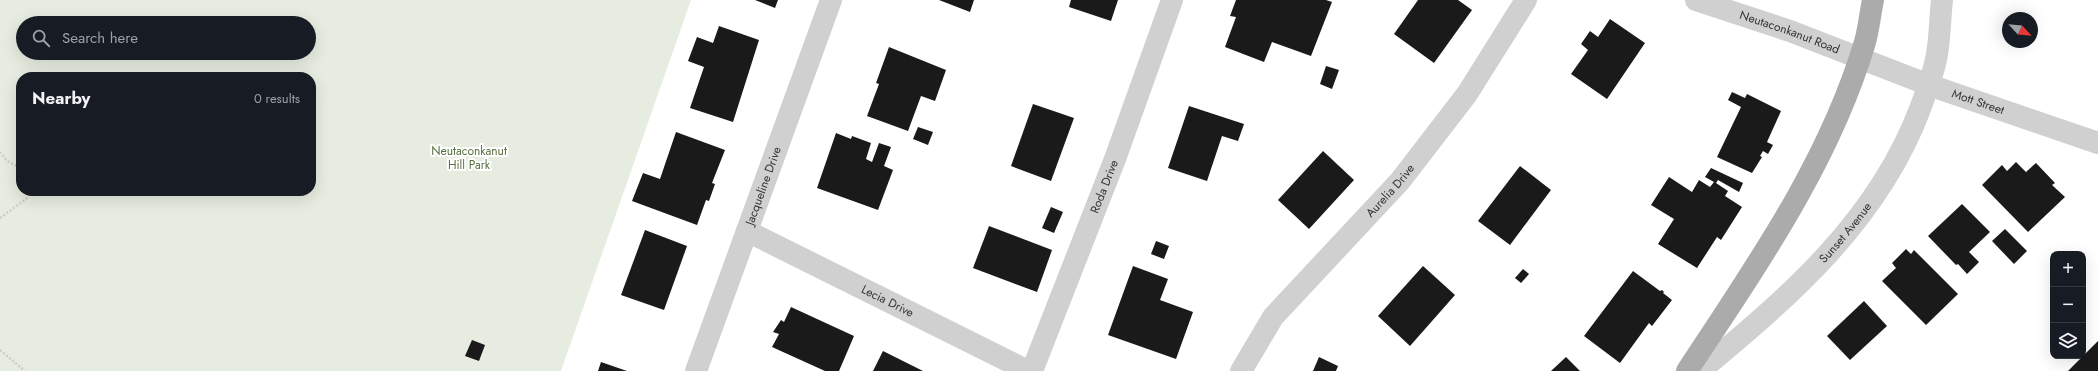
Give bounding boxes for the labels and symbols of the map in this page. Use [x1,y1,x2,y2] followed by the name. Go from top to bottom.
[1737,6,1842,58] street label: Neutaconkanut Road
[2002,12,2038,48] north arrow
[1949,85,2007,119] street label: Mott Street
[431,142,507,174] park label: Neutaconkanut Hill Park
[740,144,786,230] street label: Jacqueline Drive
[1086,157,1123,216] street label: Roda Drive
[1361,160,1419,221] street label: Aurelia Drive
[1815,199,1876,267] street label: Sunset Avenue
[858,280,917,322] street label: Lecia Drive

